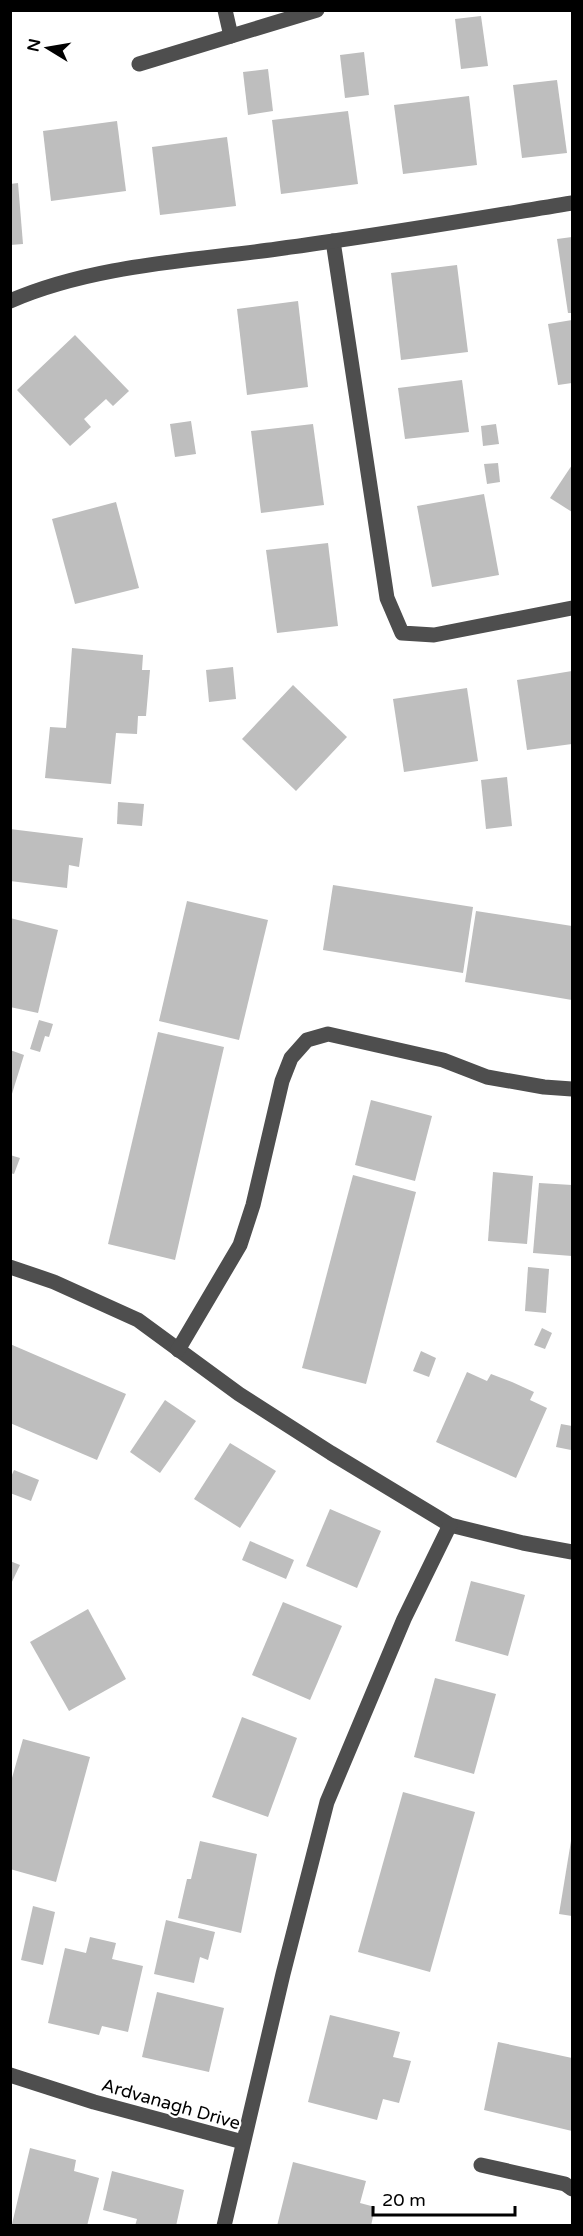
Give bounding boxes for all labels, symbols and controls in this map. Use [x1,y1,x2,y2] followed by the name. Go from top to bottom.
[18,18,78,78] north arrow
[23,37,45,54] text: N
[99,2074,243,2134] street label: Ardvanagh Drive
[373,2179,516,2217] scale bar
[382,2189,426,2211] text: 20 m

